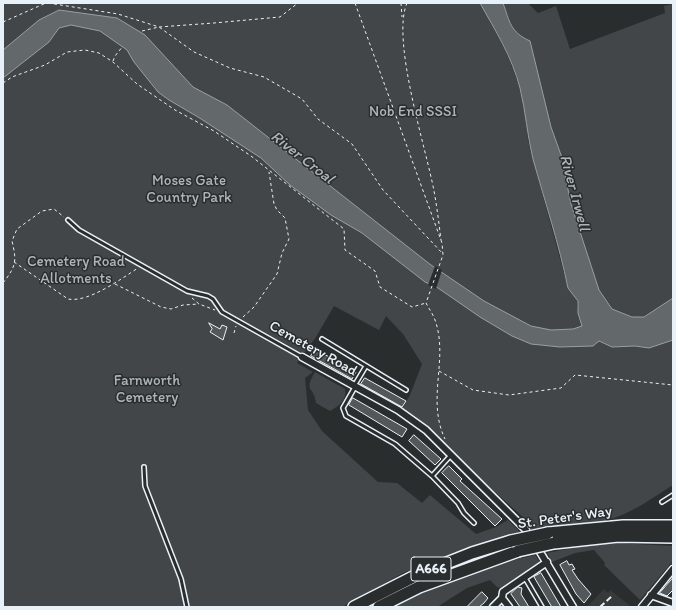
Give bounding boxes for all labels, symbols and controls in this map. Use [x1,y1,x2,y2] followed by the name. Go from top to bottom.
[369,103,457,121] park label: Nob End SSSI
[266,127,338,189] water label: River Croal
[555,153,593,233] water label: River Irwell
[146,172,232,207] park label: Moses Gate Country Park
[27,253,125,288] park label: Cemetery Road Allotments
[266,317,360,381] street label: Cemetery Road
[114,372,180,407] park label: Farnworth Cemetery
[517,502,613,534] street label: St. Peter's Way
[411,557,451,581] road number: A666

